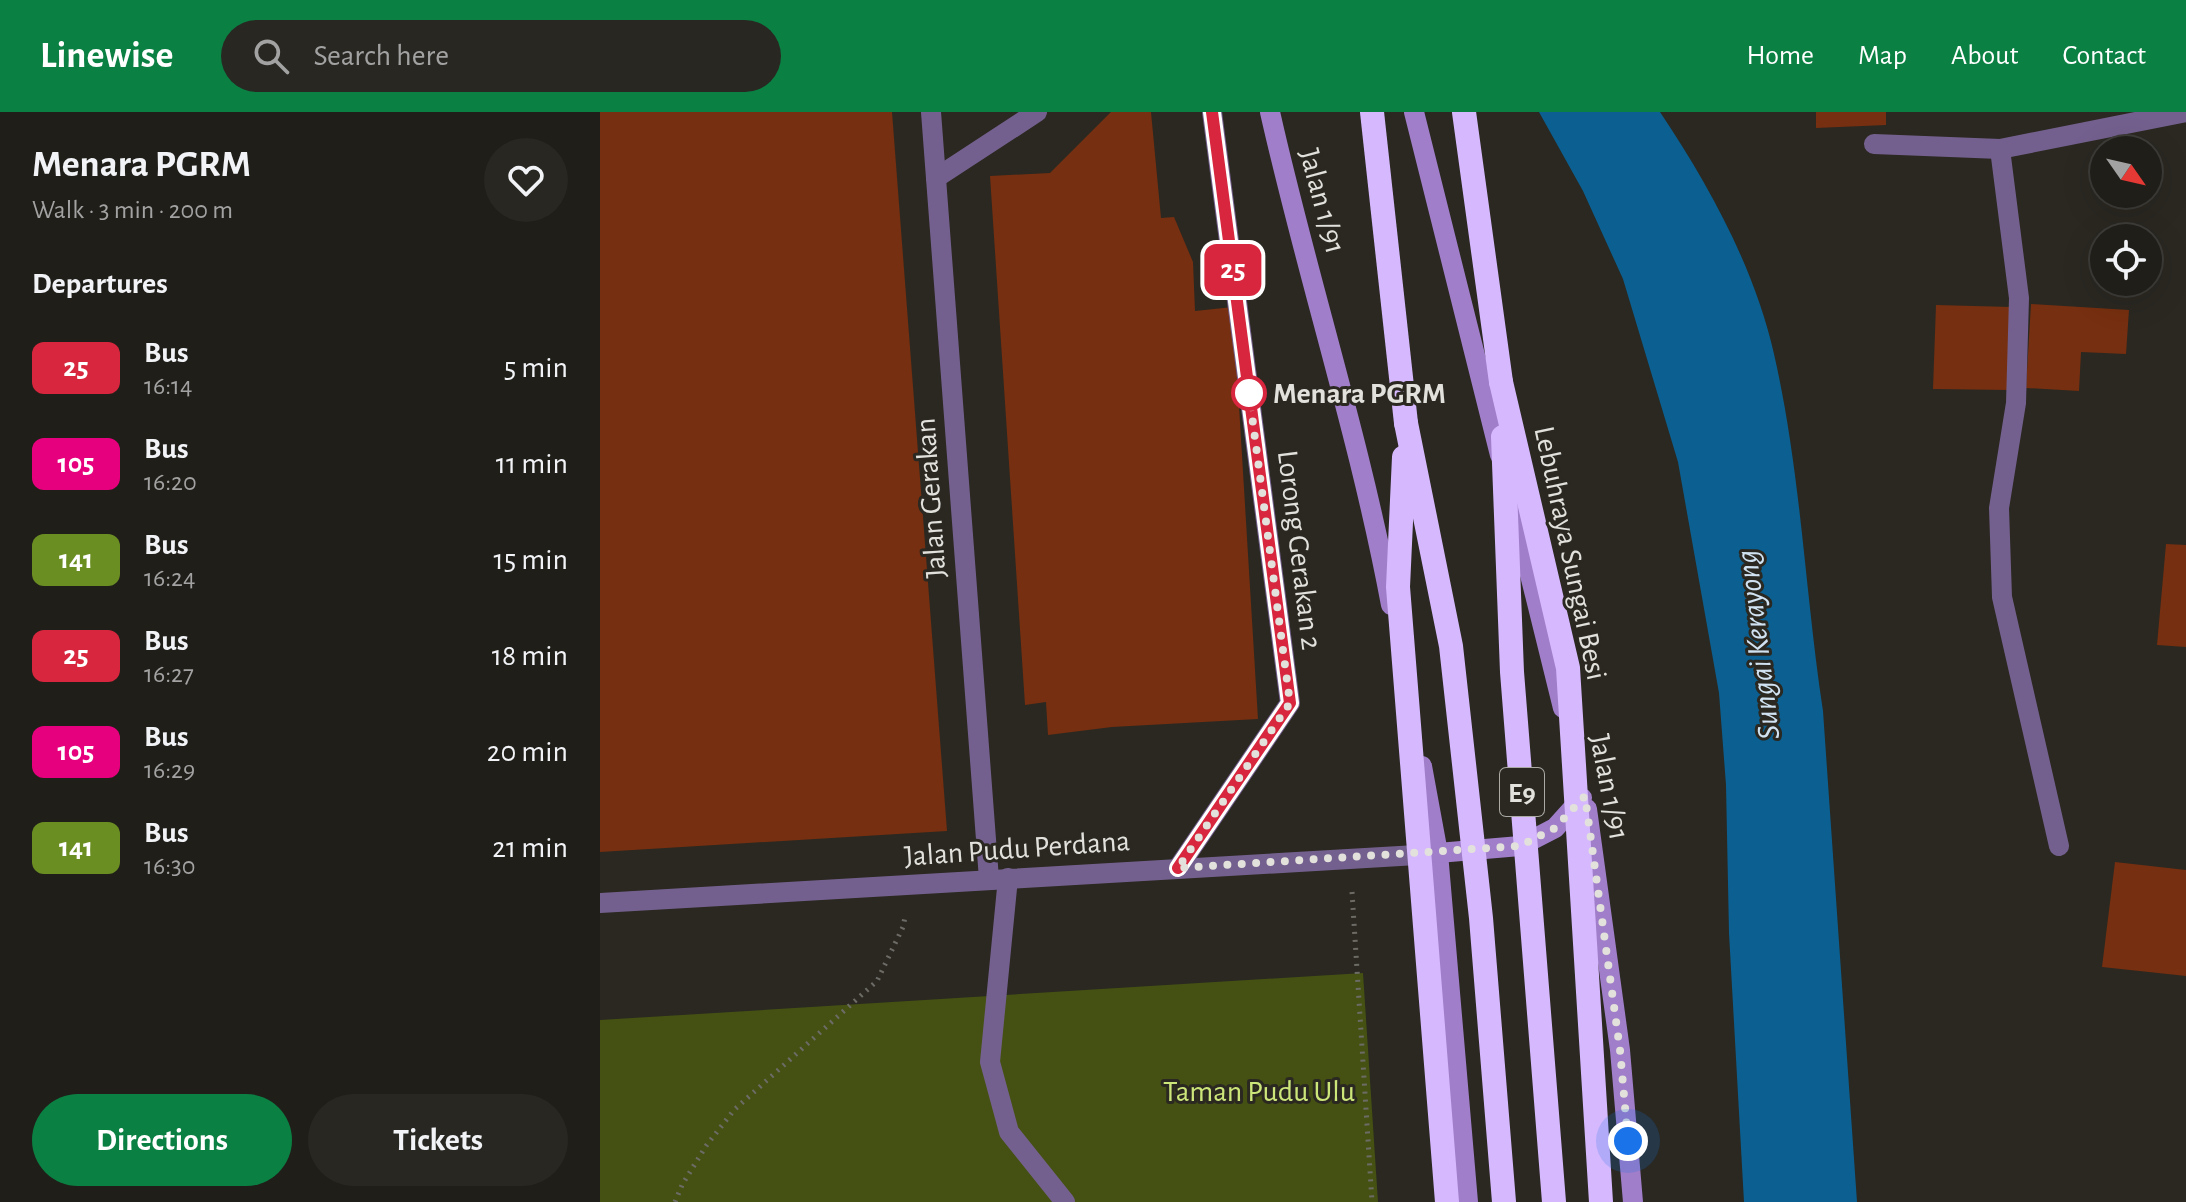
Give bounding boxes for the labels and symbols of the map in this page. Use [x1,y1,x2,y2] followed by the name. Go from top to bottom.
[2090,136,2162,208] north arrow
[1294,146,1350,257] street label: Jalan 1/91
[1197,244,1269,296] line badge: 25
[1232,376,1266,410] marker: Menara PGRM
[1273,379,1446,409] place label: Menara PGRM
[910,417,952,579] street label: Jalan Gerakan
[1528,423,1612,683] street label: Lebuhraya Sungai Besi
[1272,449,1326,652] street label: Lorong Gerakan 2
[1730,548,1786,742] water label: Sungai Kerayong
[1584,732,1634,843] street label: Jalan 1/91
[1500,768,1544,816] road number: E9
[903,826,1131,872] street label: Jalan Pudu Perdana
[1163,1077,1355,1107] park label: Taman Pudu Ulu
[1608,1121,1648,1161] your location

